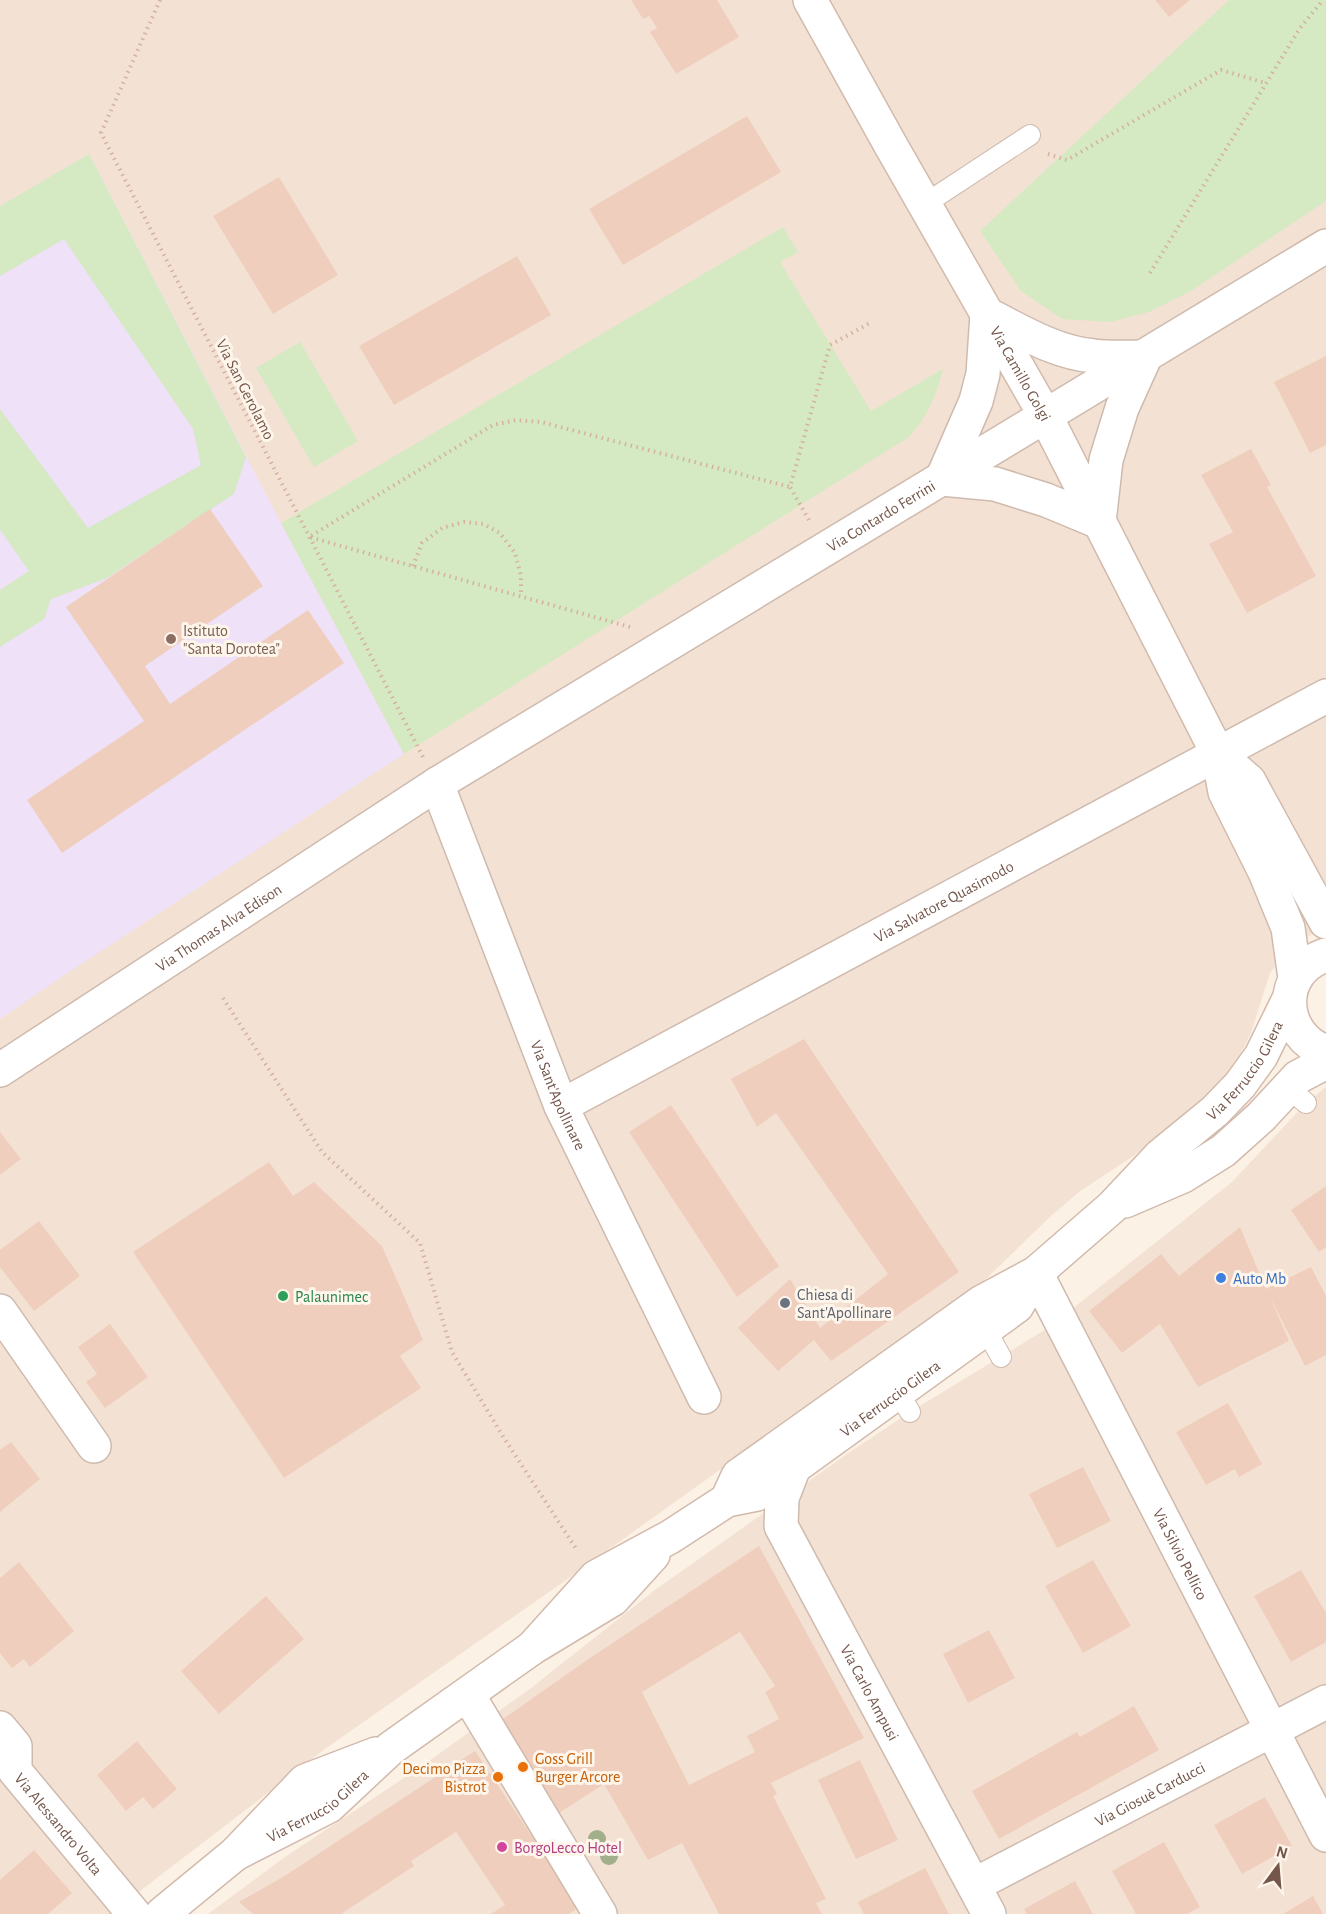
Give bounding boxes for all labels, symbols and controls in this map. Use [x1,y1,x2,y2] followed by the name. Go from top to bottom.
[987,324,1054,424] street label: Via Camillo Golgi
[213,337,277,442] street label: Via San Gerolamo
[824,478,938,555] street label: Via Contardo Ferrini
[183,623,280,657] place label: Istituto "Santa Dorotea"
[164,632,178,646] marker: Istituto "Santa Dorotea"
[872,858,1017,946] street label: Via Salvatore Quasimodo
[153,881,285,975] street label: Via Thomas Alva Edison
[1204,1018,1286,1123] street label: Via Ferruccio Gilera
[527,1038,588,1153] street label: Via Sant'Apollinare
[1214,1271,1228,1285] marker: Auto Mb
[1233,1271,1286,1287] place label: Auto Mb
[797,1287,892,1321] place label: Chiesa di Sant'Apollinare
[276,1289,290,1303] marker: Palaunimec
[295,1289,368,1305] place label: Palaunimec
[778,1296,792,1310] marker: Chiesa di Sant'Apollinare
[837,1357,943,1440] street label: Via Ferruccio Gilera
[1150,1506,1210,1603] street label: Via Silvio Pellico
[837,1642,901,1743] street label: Via Carlo Ampusi
[535,1751,620,1785] place label: Goss Grill Burger Arcore
[1092,1759,1208,1830] street label: Via Giosuè Carducci
[516,1760,530,1774] marker: Goss Grill Burger Arcore
[402,1761,486,1795] place label: Decimo Pizza Bistrot
[264,1767,372,1845] street label: Via Ferruccio Gilera
[11,1770,105,1878] street label: Via Alessandro Volta
[491,1770,505,1784] marker: Decimo Pizza Bistrot
[1248,1836,1308,1896] north arrow
[495,1840,509,1854] marker: BorgoLecco Hotel
[514,1840,622,1856] place label: BorgoLecco Hotel
[1274,1843,1289,1862] text: N

